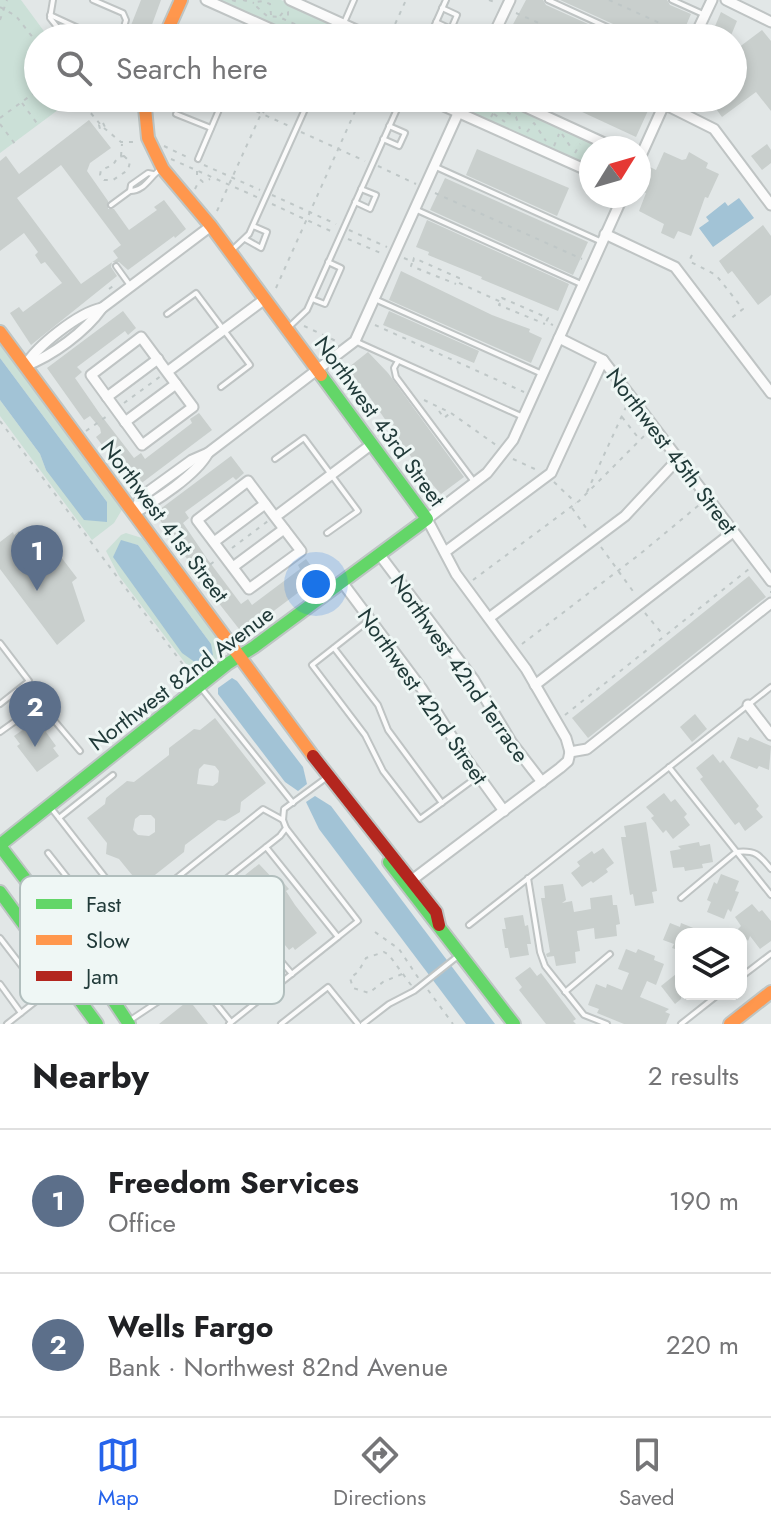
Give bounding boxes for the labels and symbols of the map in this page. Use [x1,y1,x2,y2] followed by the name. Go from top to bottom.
[579,136,651,208] north arrow
[307,329,453,514] street label: Northwest 43rd Street
[599,361,746,542] street label: Northwest 45th Street
[93,433,237,609] street label: Northwest 41st Street
[11,525,63,591] pin: 1
[296,564,336,604] your location
[383,568,537,768] street label: Northwest 42nd Terrace
[82,598,280,758] street label: Northwest 82nd Avenue
[350,601,496,791] street label: Northwest 42nd Street
[9,681,61,747] pin: 2
[20,876,284,1004] legend
[86,888,122,920] text: Fast
[86,924,130,956] text: Slow
[83,960,119,992] text: Jam

